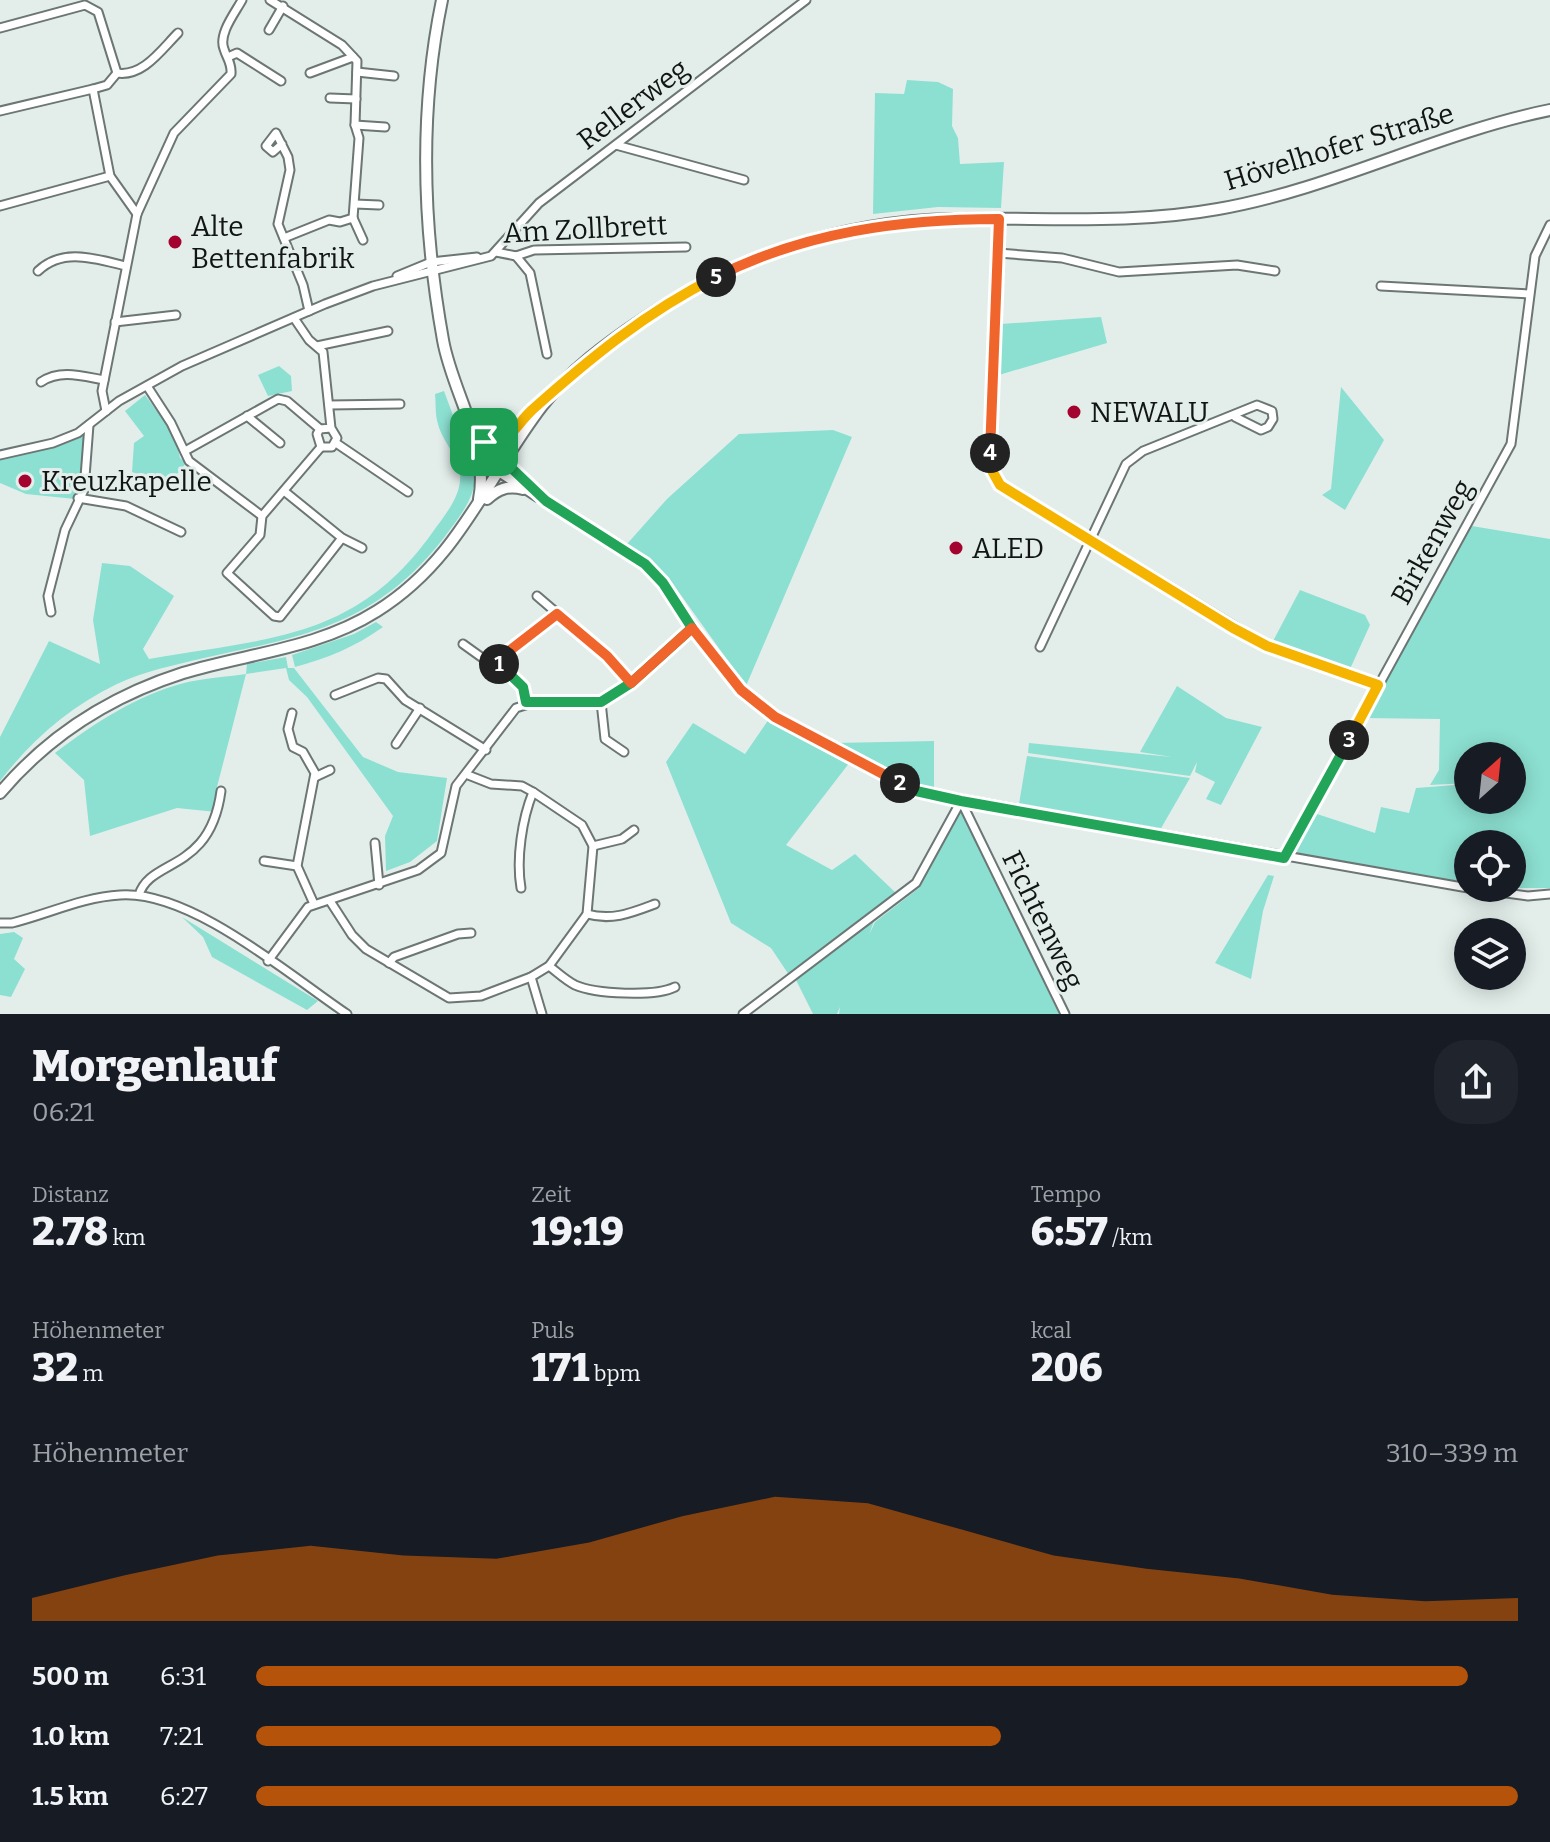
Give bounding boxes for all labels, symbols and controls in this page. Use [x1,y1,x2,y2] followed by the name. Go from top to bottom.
[571,52,695,156] street label: Rellerweg
[1220,96,1458,198] street label: Hövelhofer Straße
[502,208,668,250] street label: Am Zollbrett
[191,210,354,275] place label: Alte Bettenfabrik
[166,233,184,251] marker: Alte Bettenfabrik
[696,257,736,297] pin: 5
[710,263,722,290] text: 5
[1090,396,1209,429] place label: NEWALU
[1065,403,1083,421] marker: NEWALU
[450,408,518,476] pin
[462,420,506,464] icon: arrive
[970,433,1010,473] pin: 4
[983,439,997,466] text: 4
[41,465,212,498] place label: Kreuzkapelle
[16,472,34,490] marker: Kreuzkapelle
[1384,474,1480,610] street label: Birkenweg
[972,532,1044,565] place label: ALED
[947,539,965,557] marker: ALED
[479,644,519,684] pin: 1
[494,650,504,677] text: 1
[1329,720,1369,760] pin: 3
[1343,726,1355,753] text: 3
[1454,742,1526,814] north arrow
[1454,742,1526,990] map controls
[880,763,920,803] pin: 2
[894,769,906,796] text: 2
[1454,830,1526,902] button: locate
[995,845,1091,995] street label: Fichtenweg
[1454,918,1526,990] button: layers
[32,1040,278,1093] text: Morgenlauf
[1434,1040,1518,1124] button: share
[32,1097,94,1128] text: 06:21
[32,1181,109,1208] text: Distanz
[531,1181,571,1208] text: Zeit
[1031,1181,1101,1208] text: Tempo
[32,1208,108,1256] text: 2.78
[531,1208,624,1256] text: 19:19
[1031,1208,1108,1256] text: 6:57
[108,1224,146,1251] text: km
[1108,1224,1152,1251] text: /km
[32,1317,164,1344] text: Höhenmeter
[531,1317,575,1344] text: Puls
[1031,1317,1072,1344] text: kcal
[32,1344,78,1392] text: 32
[531,1344,589,1392] text: 171
[1031,1344,1103,1392] text: 206
[78,1360,103,1387] text: m
[589,1360,641,1387] text: bpm
[32,1438,188,1469] text: Höhenmeter
[1386,1438,1518,1469] text: 310–339 m
[32,1661,109,1692] text: 500 m
[160,1661,206,1692] text: 6:31
[32,1721,109,1752] text: 1.0 km
[160,1721,203,1752] text: 7:21
[32,1781,108,1812] text: 1.5 km
[160,1781,208,1812] text: 6:27

